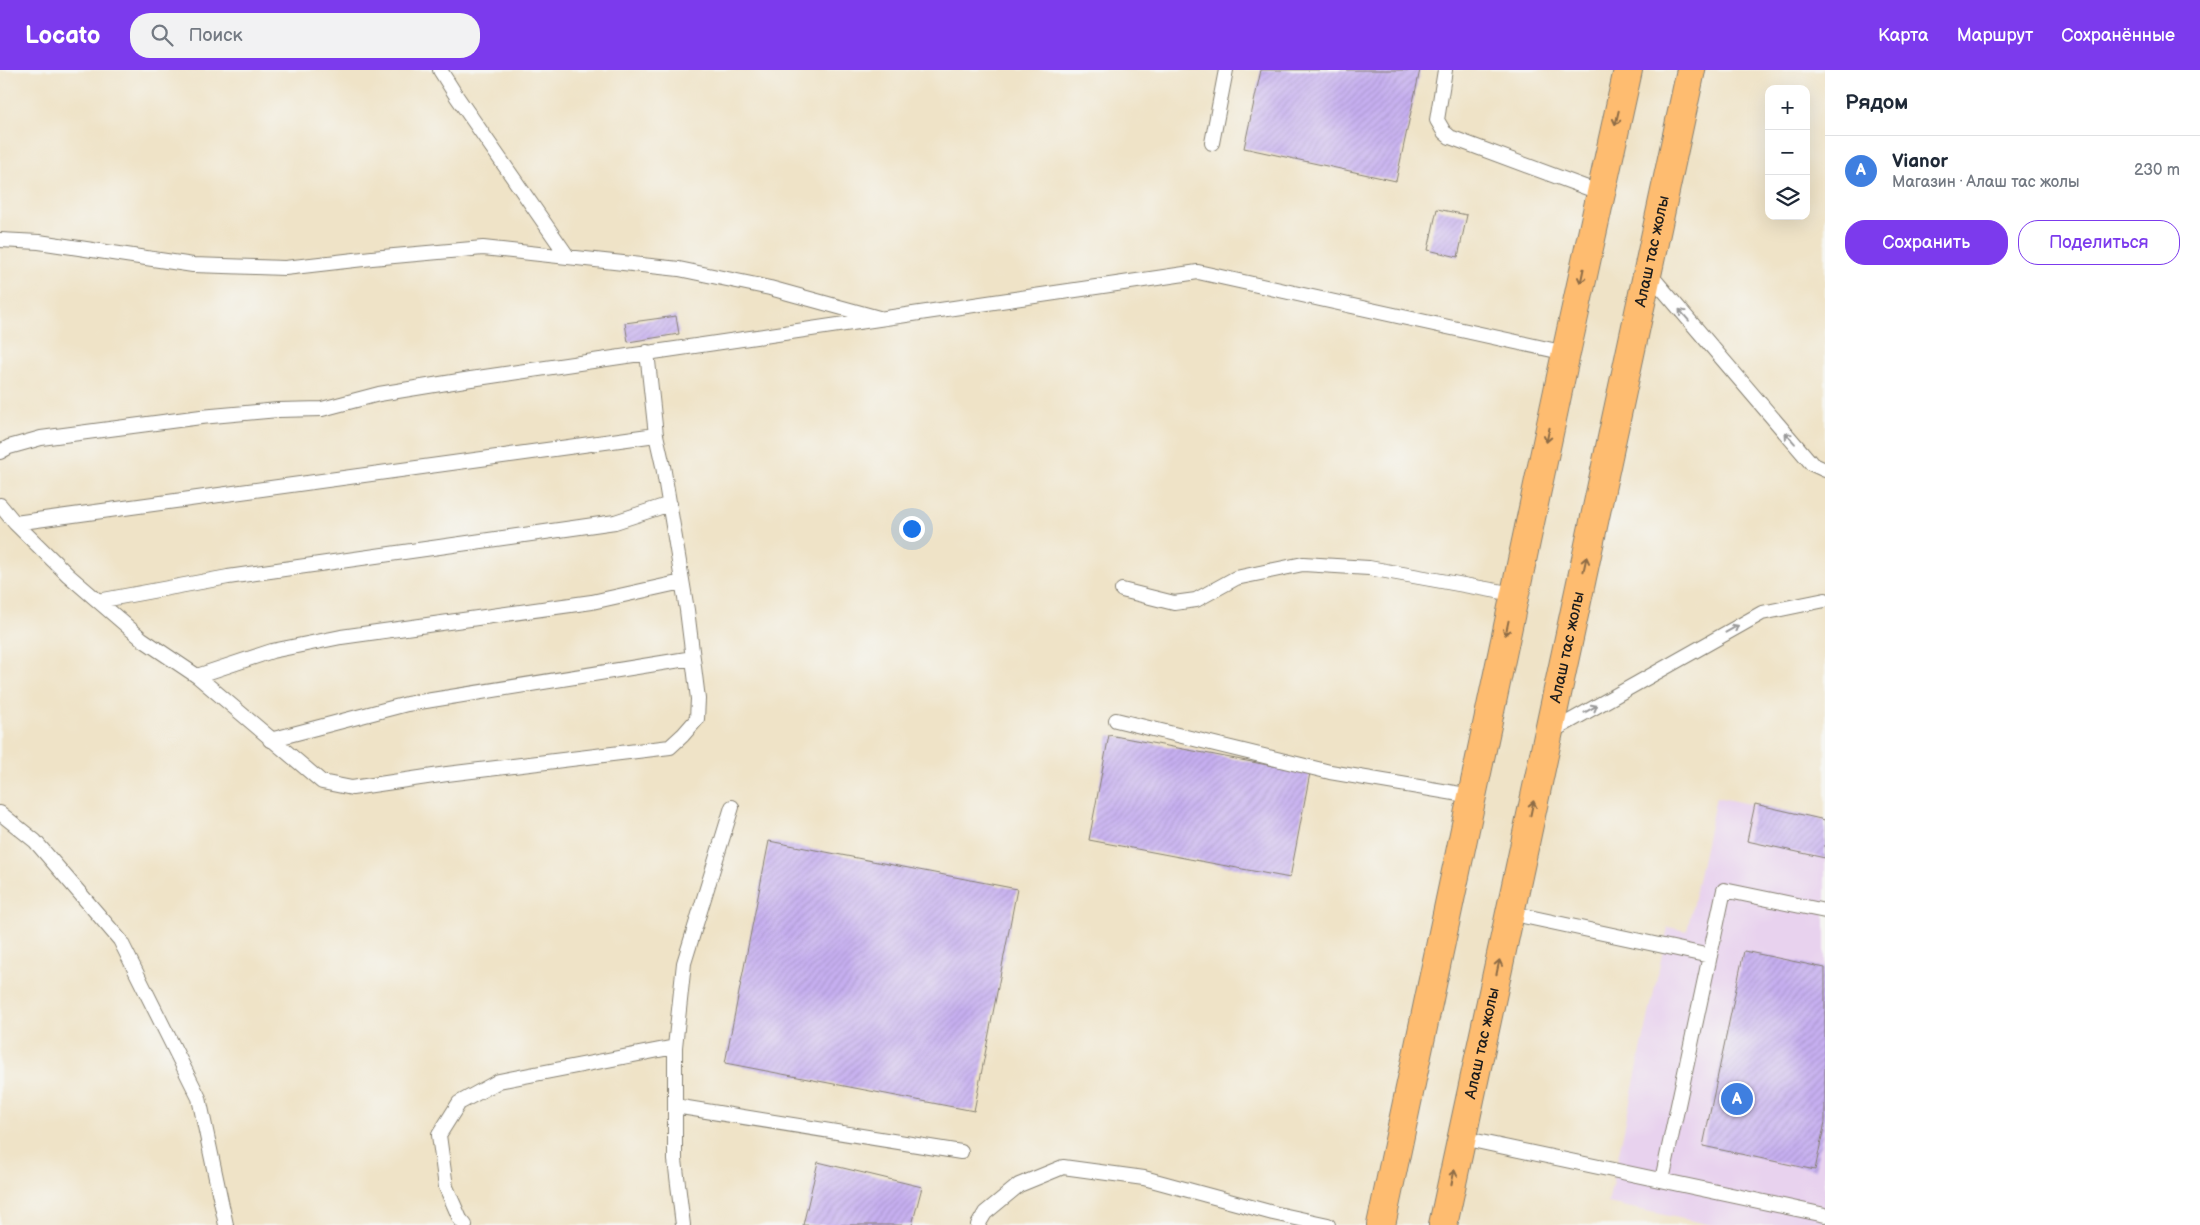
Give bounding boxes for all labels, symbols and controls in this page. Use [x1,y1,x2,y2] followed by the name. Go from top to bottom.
[130,13,480,58] search box
[25,21,100,50] text: Locato
[148,21,176,49] icon: search
[188,24,243,47] text: Поиск
[1878,25,1929,46] text: Карта
[1957,25,2033,46] text: Маршрут
[2061,25,2175,46] text: Сохранённые
[1765,85,1810,220] map controls
[1765,85,1810,130] button: +
[1845,90,1908,115] text: Рядом
[1612,109,1622,125] one-way arrow
[1765,130,1810,175] button: −
[1892,150,1948,173] text: Vianor
[1856,161,1866,180] text: A
[2134,161,2180,180] text: 230 m
[1892,173,2080,192] text: Магазин · Алаш тас жолы
[1765,175,1810,220] button: layers
[1631,194,1673,310] street label: Алаш тас жолы
[1845,220,2008,265] button: Сохранить
[2018,220,2180,265] button: Поделиться
[1577,268,1587,284] one-way arrow
[1678,308,1690,321] one-way arrow
[1543,427,1552,443] one-way arrow
[1784,432,1795,445] one-way arrow
[899,516,925,542] your location
[1581,556,1590,572] one-way arrow
[1546,590,1588,706] street label: Алаш тас жолы
[1502,620,1511,636] one-way arrow
[1725,624,1739,634] one-way arrow
[1583,704,1597,714] one-way arrow
[1528,801,1538,817] one-way arrow
[1494,960,1503,976] one-way arrow
[1461,986,1503,1102] street label: Алаш тас жолы
[1721,1080,1753,1118] pin: A
[1449,1170,1458,1186] one-way arrow

